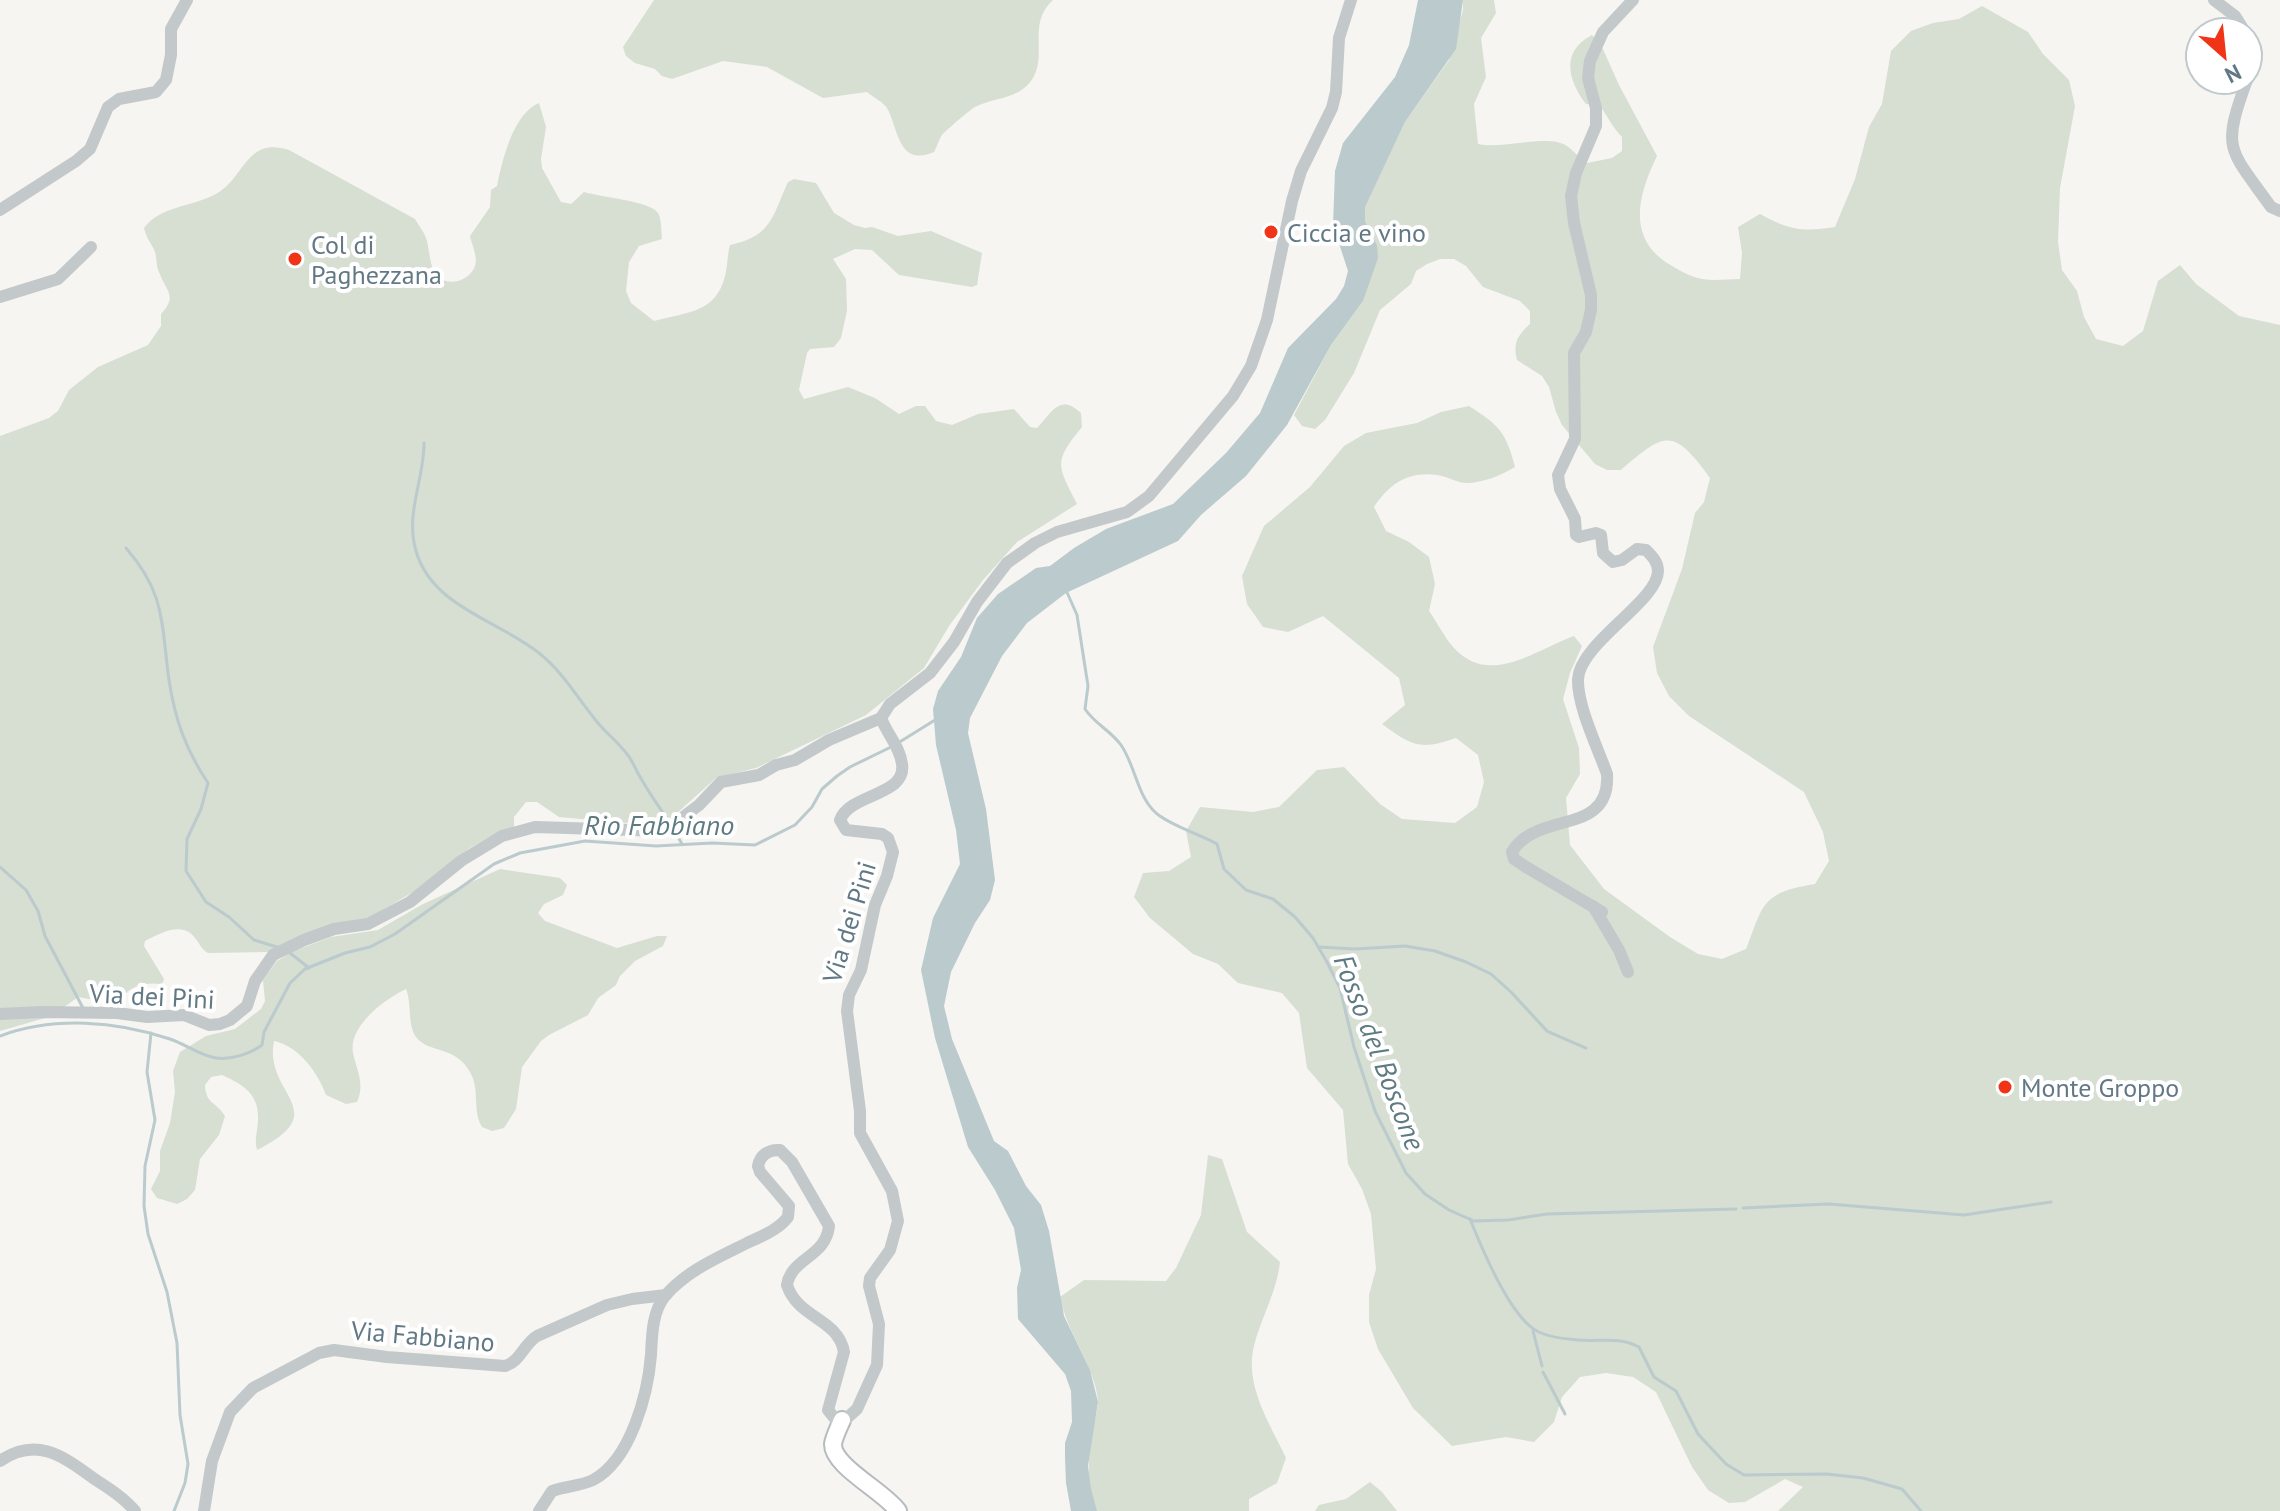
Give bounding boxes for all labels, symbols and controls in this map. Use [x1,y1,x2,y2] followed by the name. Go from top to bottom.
[2184,16,2264,96] north arrow
[2220,58,2246,90] text: N
[1287,216,1426,249] place label: Ciccia e vino
[1262,223,1280,241] marker: Ciccia e vino
[311,228,442,291] place label: Col di Paghezzana
[286,250,304,268] marker: Col di Paghezzana
[584,806,734,843] water label: Rio Fabbiano
[815,857,883,988] street label: Via dei Pini
[1326,949,1434,1155] water label: Fosso del Boscone
[88,976,215,1016] street label: Via dei Pini
[2021,1071,2179,1104] place label: Monte Groppo
[1996,1078,2014,1096] marker: Monte Groppo
[349,1313,496,1359] street label: Via Fabbiano

